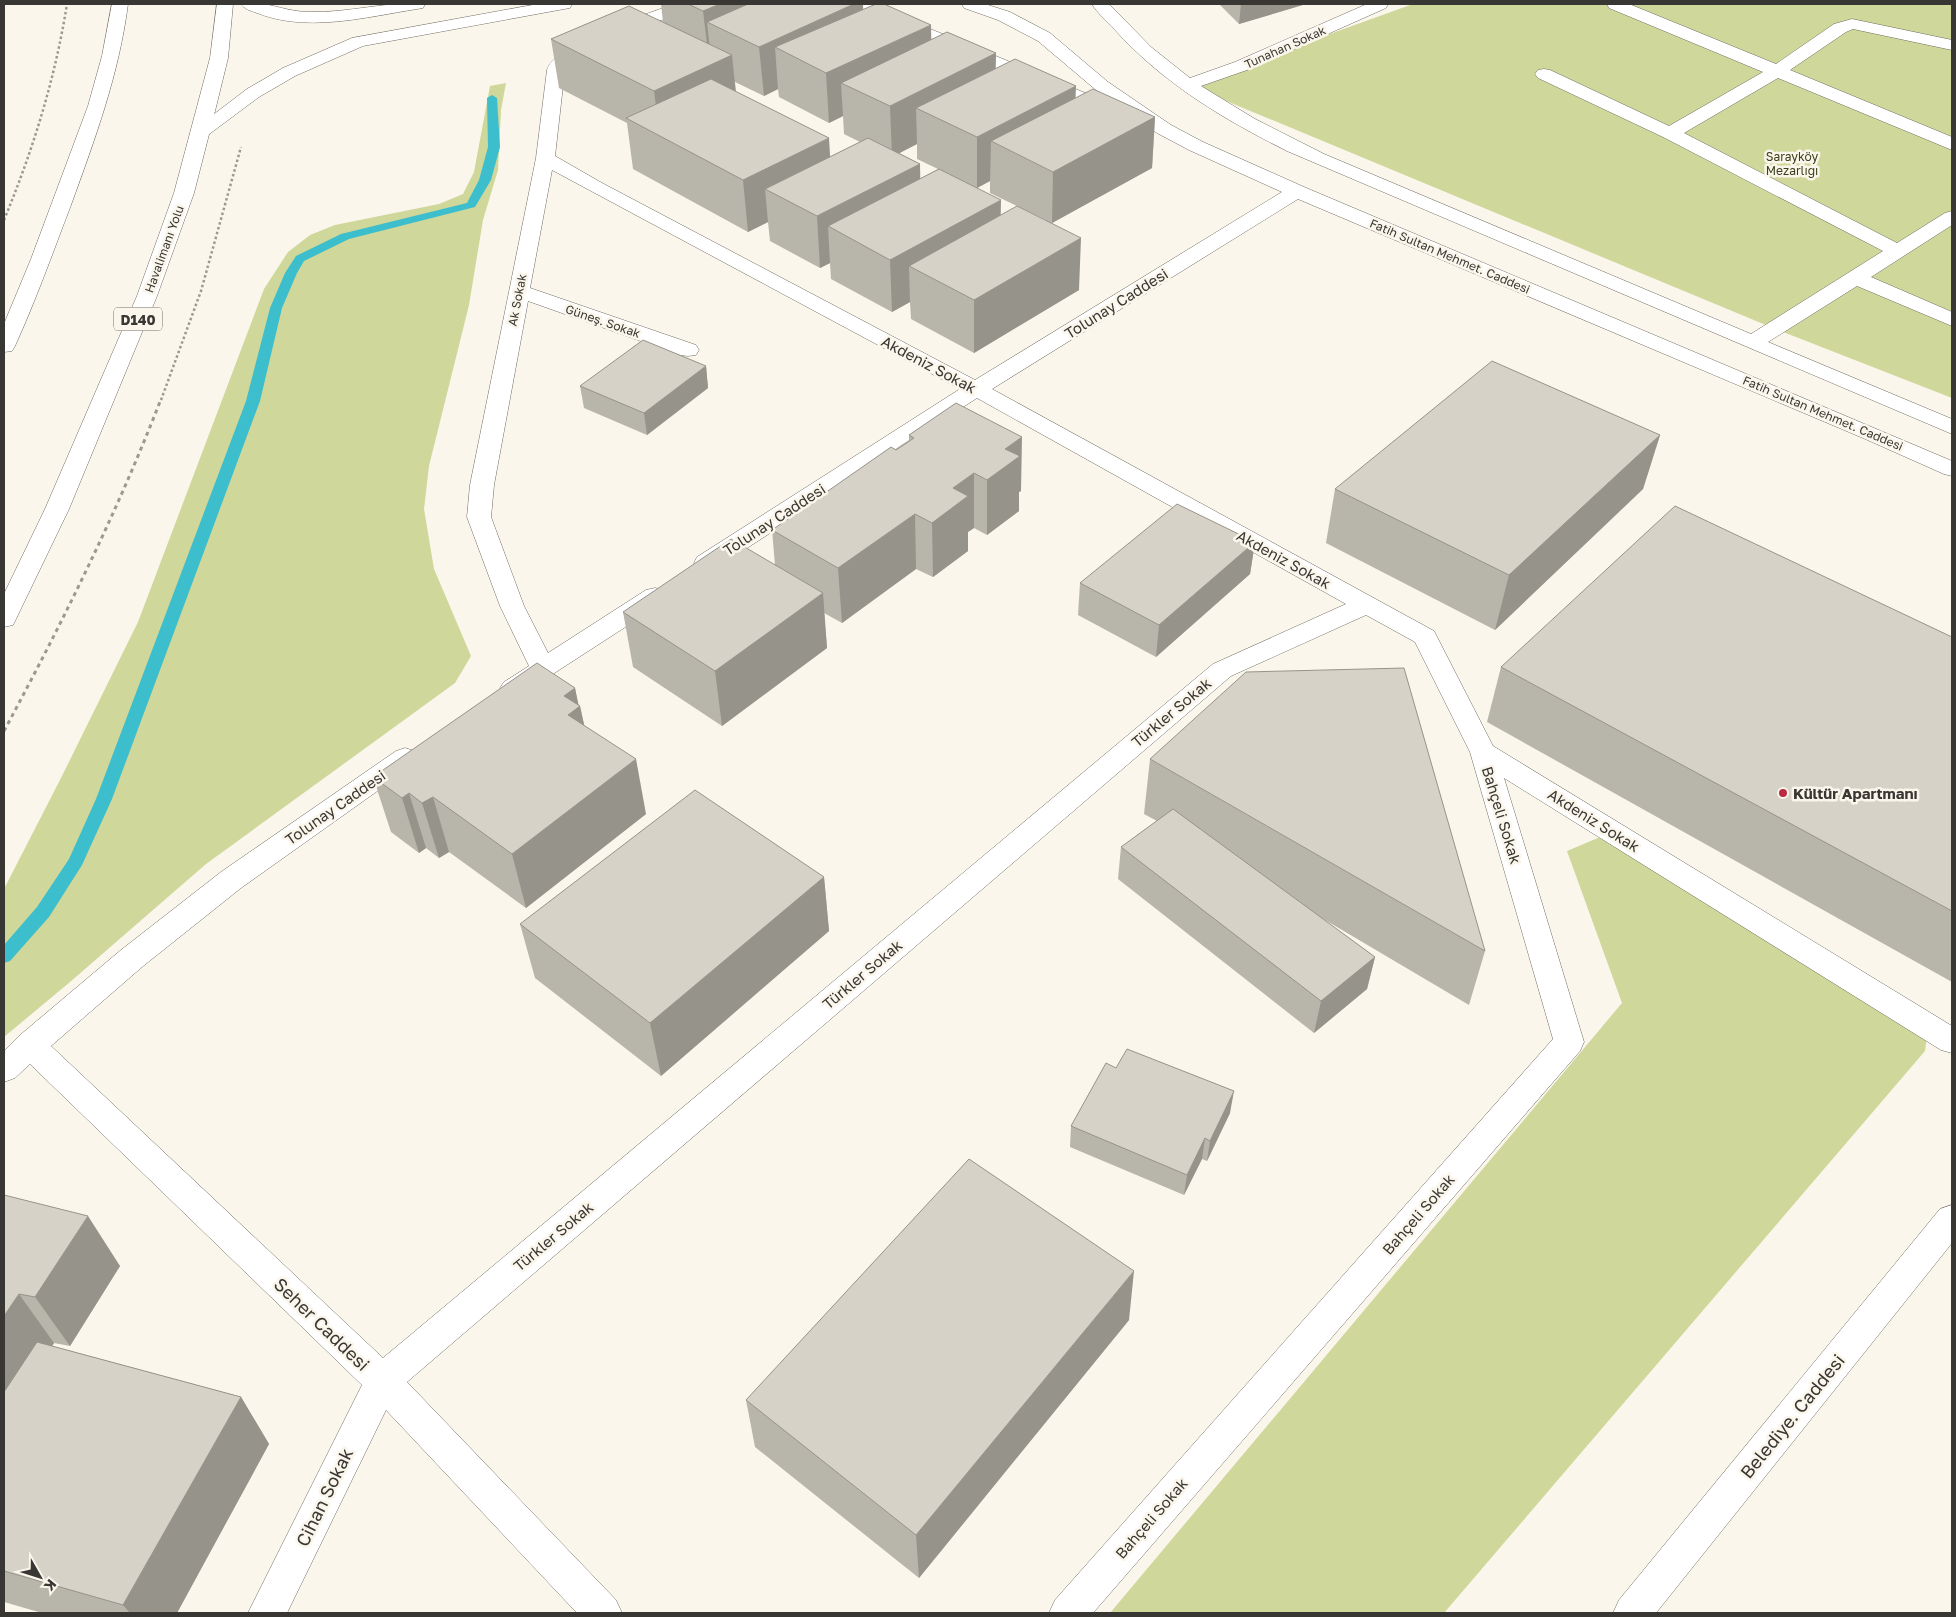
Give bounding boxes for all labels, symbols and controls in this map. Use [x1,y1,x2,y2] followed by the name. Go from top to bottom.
[1242,22,1328,72] street label: Tunahan Sokak
[1766,149,1819,178] park label: Sarayköy Mezarlığı
[141,203,187,295] street label: Havalimanı Yolu
[1368,215,1532,297] street label: Fatih Sultan Mehmet. Caddesi
[1061,264,1171,342] street label: Tolunay Caddesi
[505,272,529,327] street label: Ak Sokak
[564,301,643,341] street label: Güneş. Sokak
[114,308,162,330] road number: D140
[879,331,980,397] street label: Akdeniz Sokak
[1741,372,1905,454] street label: Fatih Sultan Mehmet. Caddesi
[720,479,828,559] street label: Tolunay Caddesi
[1234,526,1335,592] street label: Akdeniz Sokak
[1127,673,1215,751] street label: Türkler Sokak
[1479,764,1526,866] street label: Bahçeli Sokak
[281,766,389,848] street label: Tolunay Caddesi
[1793,784,1918,802] place label: Kültür Apartmanı
[1545,785,1644,856] street label: Akdeniz Sokak
[1777,787,1789,799] marker: Kültür Apartmanı
[818,935,906,1013] street label: Türkler Sokak
[1378,1170,1458,1258] street label: Bahçeli Sokak
[509,1197,597,1275] street label: Türkler Sokak
[270,1273,374,1375] street label: Seher Caddesi
[1735,1349,1849,1483] street label: Belediye. Caddesi
[291,1444,357,1550] street label: Cihan Sokak
[1111,1474,1191,1562] street label: Bahçeli Sokak
[15,1552,65,1602] north arrow
[41,1576,60,1595] text: K

